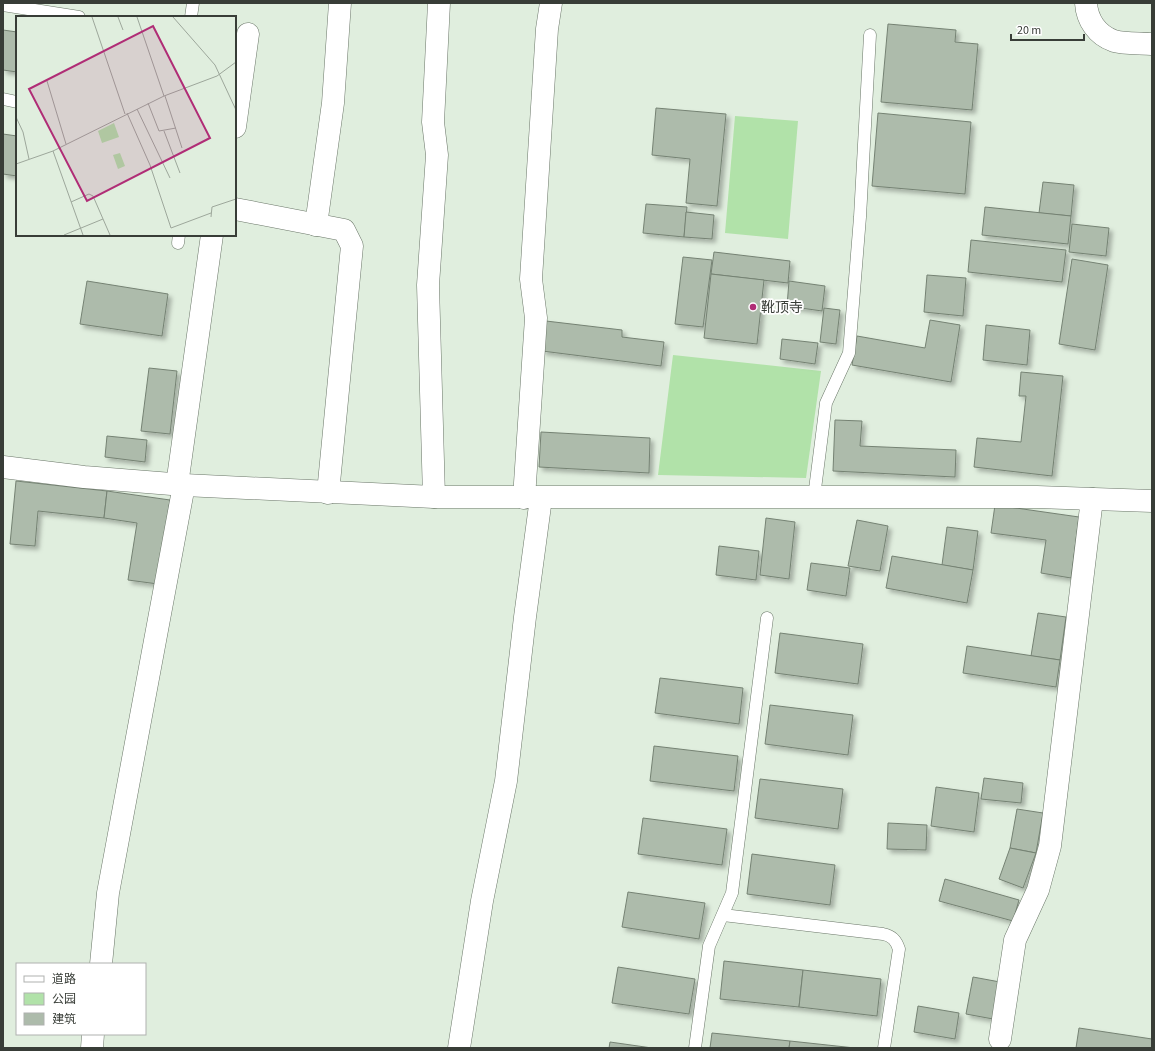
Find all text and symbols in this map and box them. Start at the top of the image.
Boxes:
inset map [16,16,236,236]
scale bar [1011,16,1084,42]
text: 20 m [1017,22,1041,39]
place label: 靴顶寺 [761,298,803,318]
marker: 靴顶寺 [748,302,758,312]
legend [16,963,146,1035]
text: 道路 [52,971,76,988]
text: 公园 [52,991,76,1008]
text: 建筑 [52,1011,76,1028]

